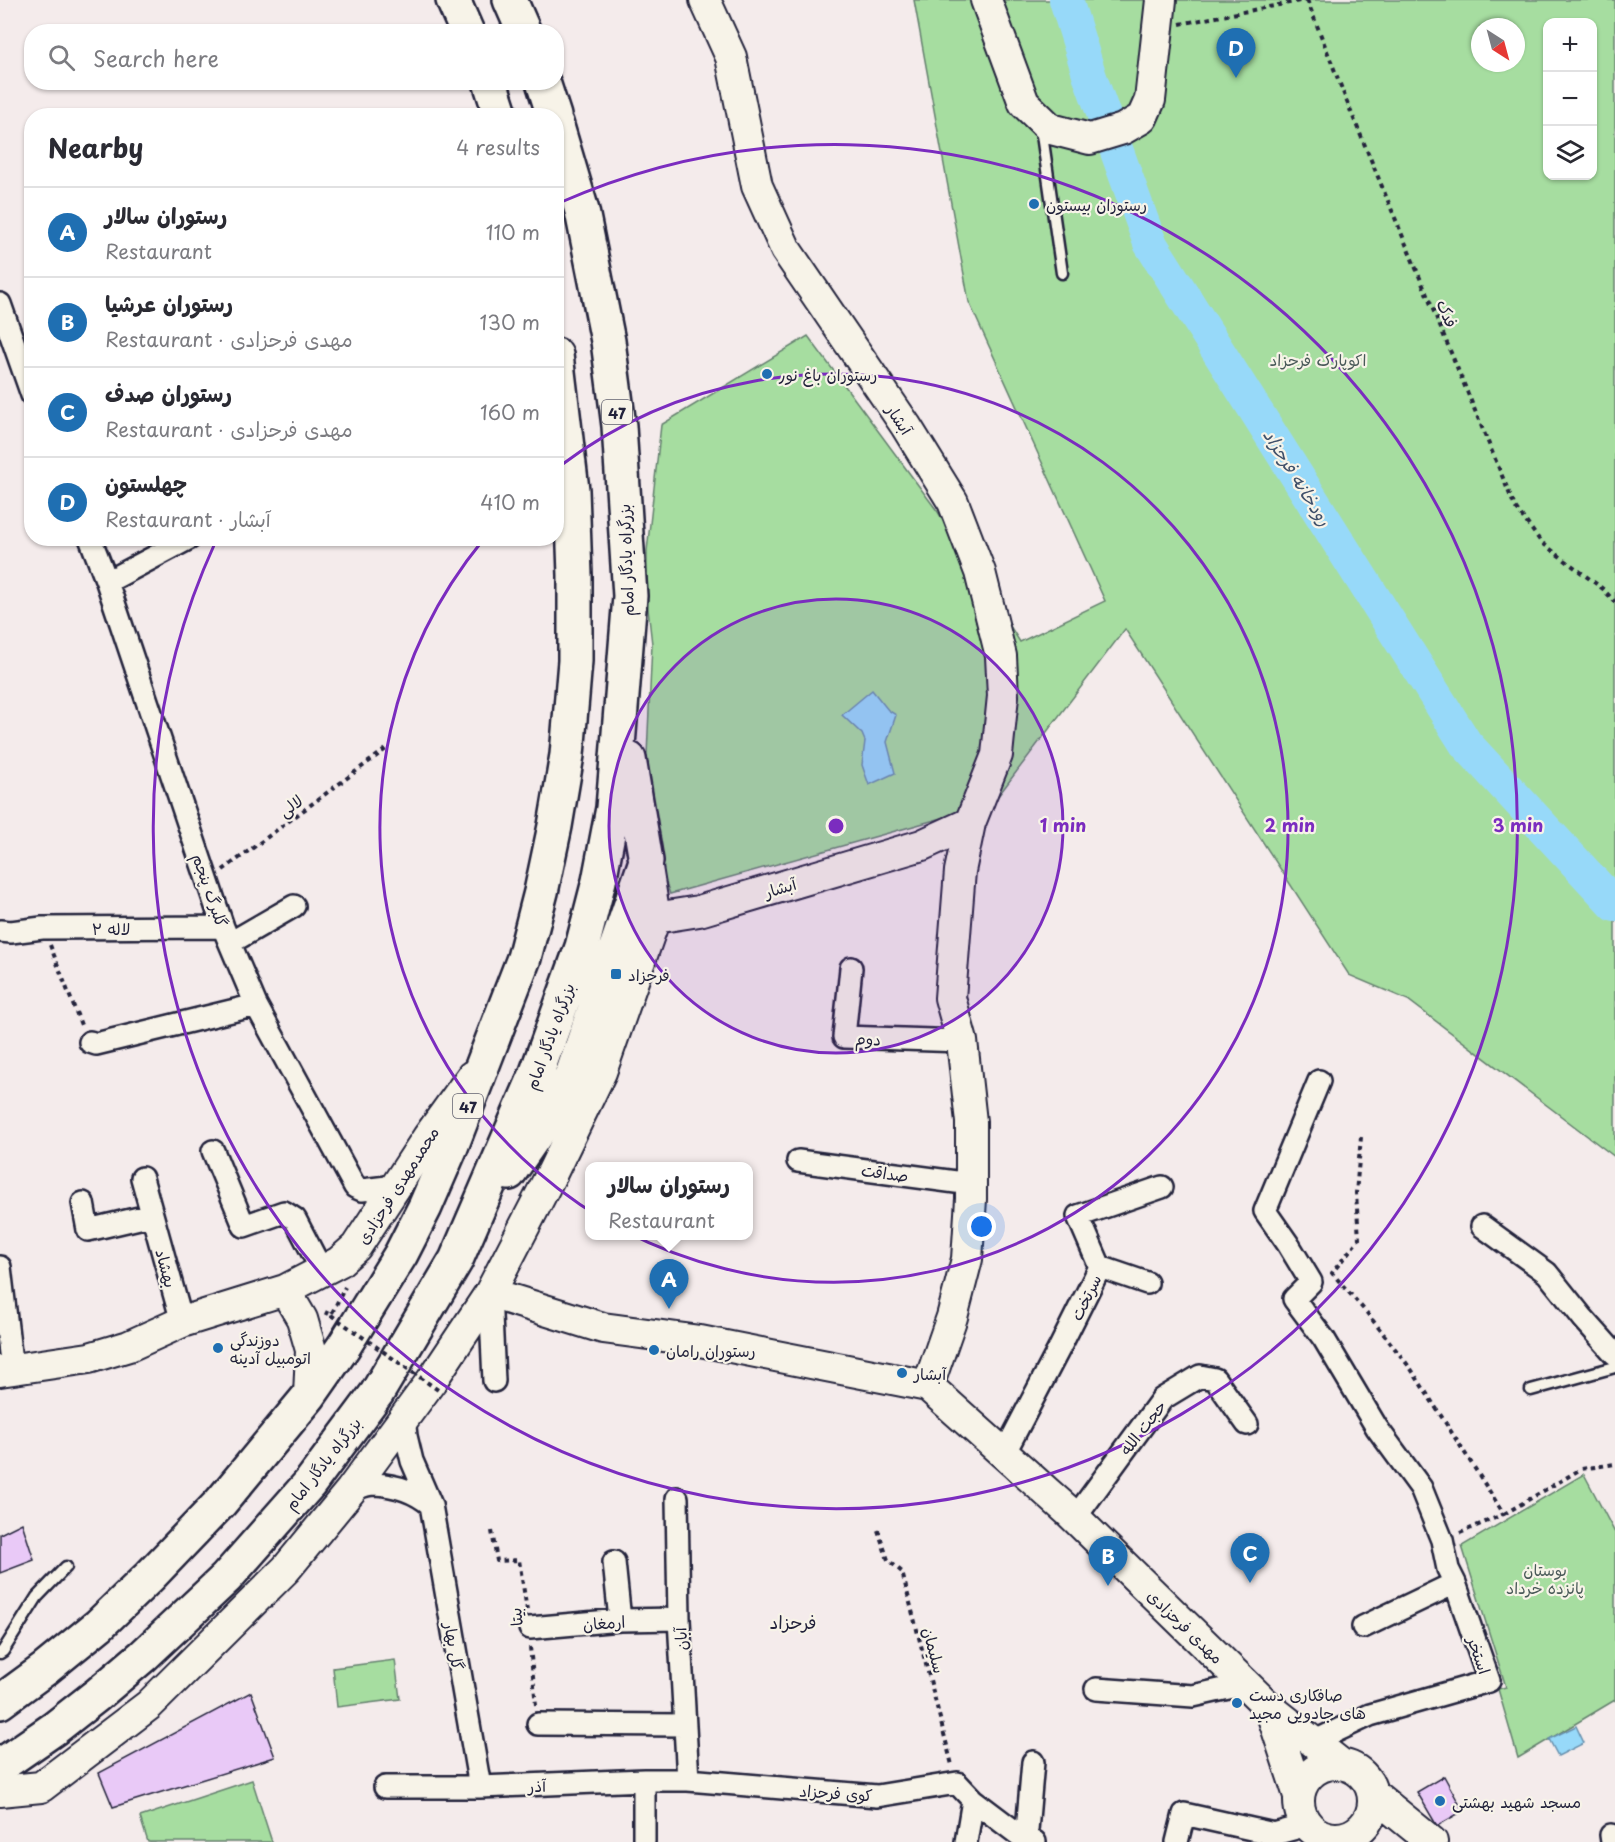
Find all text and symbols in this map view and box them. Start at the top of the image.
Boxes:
north arrow [1471,18,1525,72]
map controls [1543,18,1597,180]
button: + [1543,18,1597,72]
search box [24,24,564,90]
pin: D [1216,28,1256,78]
icon: search [45,41,78,74]
text: Search here [93,41,219,74]
button: − [1543,72,1597,126]
button: layers [1543,126,1597,180]
text: Nearby [48,128,143,167]
text: 4 results [456,132,540,162]
place label: رستوران بیستون [1046,192,1147,216]
marker: رستوران بیستون [1027,197,1041,211]
text: رستوران سالار [105,198,227,231]
text: A [60,217,75,247]
text: 110 m [486,217,540,247]
text: Restaurant [105,236,212,266]
text: رستوران عرشیا [105,286,233,319]
street label: فدک [1431,295,1465,331]
text: B [61,307,74,337]
text: 130 m [480,307,540,337]
text: Restaurant · مهدی فرحزادی [105,324,353,354]
park label: اکوپارک فرحزاد [1270,347,1367,371]
place label: رستوران باغ نور [778,362,877,387]
marker: رستوران باغ نور [760,367,774,381]
text: رستوران صدف [105,376,232,409]
text: C [60,397,75,427]
text: 160 m [480,397,540,427]
street label: آبشار [880,397,920,440]
road number: 47 [602,400,632,424]
text: Restaurant · مهدی فرحزادی [105,414,353,444]
water label: رودخانه فرحزاد [1257,423,1339,531]
text: چهلستون [105,466,187,499]
text: D [60,487,75,517]
text: 410 m [480,487,540,517]
street label: بزرگراه یادگار امام [611,503,641,617]
text: Restaurant · آبشار [105,504,271,534]
street label: لالی [273,788,307,822]
text: 1 min [1040,811,1086,838]
text: 2 min [1265,811,1315,838]
text: 3 min [1493,811,1543,838]
centre of rings [826,816,846,836]
street label: گلبرگ پنجم [185,850,235,931]
street label: آبشار [759,871,800,904]
street label: لاله ۲ [92,916,130,940]
place label: فرحزاد [628,962,670,986]
marker: فرحزاد [609,967,623,981]
street label: بزرگراه یادگار امام [518,979,581,1094]
street label: دوم [855,1026,881,1052]
road number: 47 [453,1094,483,1118]
street label: محمدمهدی فرحزادی [350,1122,444,1248]
street label: صداقت [860,1157,910,1187]
popup [585,1162,753,1240]
text: رستوران سالار [608,1167,730,1200]
text: Restaurant [608,1205,715,1235]
your location [967,1212,996,1241]
street label: بهشاد [150,1246,184,1290]
pin: A [650,1260,688,1309]
street label: سرتخت [1063,1270,1107,1324]
place label: دوزندگی اتومبیل آدینه [230,1327,311,1369]
place label: رستوران رامان [666,1338,756,1362]
marker: دوزندگی اتومبیل آدینه [211,1341,225,1355]
marker: رستوران رامان [647,1343,661,1357]
place label: آبشار [912,1361,947,1385]
marker: آبشار [895,1366,909,1380]
street label: حجت الله [1113,1395,1171,1459]
street label: بزرگراه یادگار امام [278,1411,368,1516]
pin: C [1230,1534,1270,1583]
pin: B [1088,1536,1128,1586]
park label: بوستان پانزده خرداد [1506,1557,1584,1599]
street label: مهدی فرحزادی [1142,1583,1230,1669]
street label: بیتا [502,1606,528,1628]
district label: فرحزاد [770,1608,816,1635]
street label: ارمغان [582,1609,626,1635]
street label: گل بهار [439,1618,471,1672]
street label: سلیمان [917,1624,953,1676]
street label: آبان [667,1626,693,1651]
street label: استخر [1462,1631,1498,1677]
place label: صافکاری دست های جادویی مجید [1249,1682,1366,1724]
marker: صافکاری دست های جادویی مجید [1230,1696,1244,1710]
street label: آذر [526,1773,547,1797]
street label: کوی فرحزاد [799,1777,873,1807]
place label: مسجد شهید بهشتی [1452,1789,1581,1813]
marker: مسجد شهید بهشتی [1433,1794,1447,1808]

